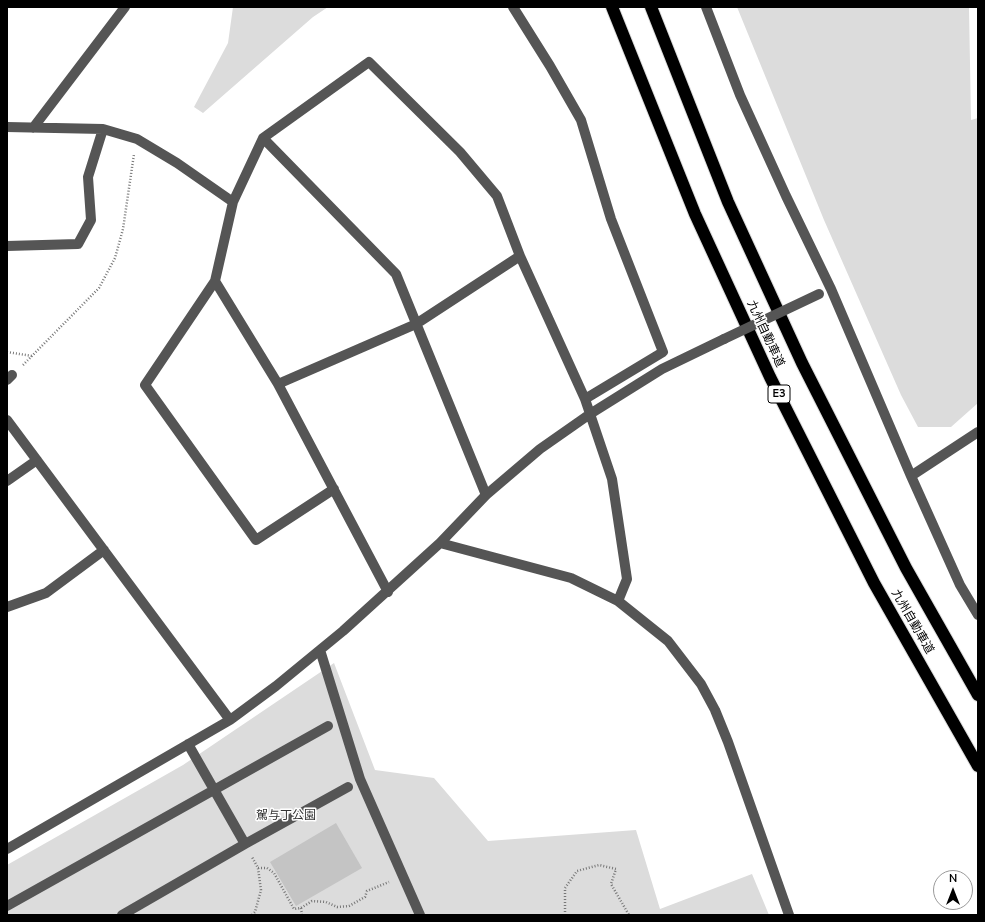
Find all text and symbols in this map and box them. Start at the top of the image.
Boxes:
street label: 九州自動車道 [743,298,787,370]
road number: E3 [768,385,790,403]
street label: 九州自動車道 [888,587,936,657]
park label: 駕与丁公園 [256,809,316,823]
north arrow [933,870,973,910]
text: N [949,871,957,886]

